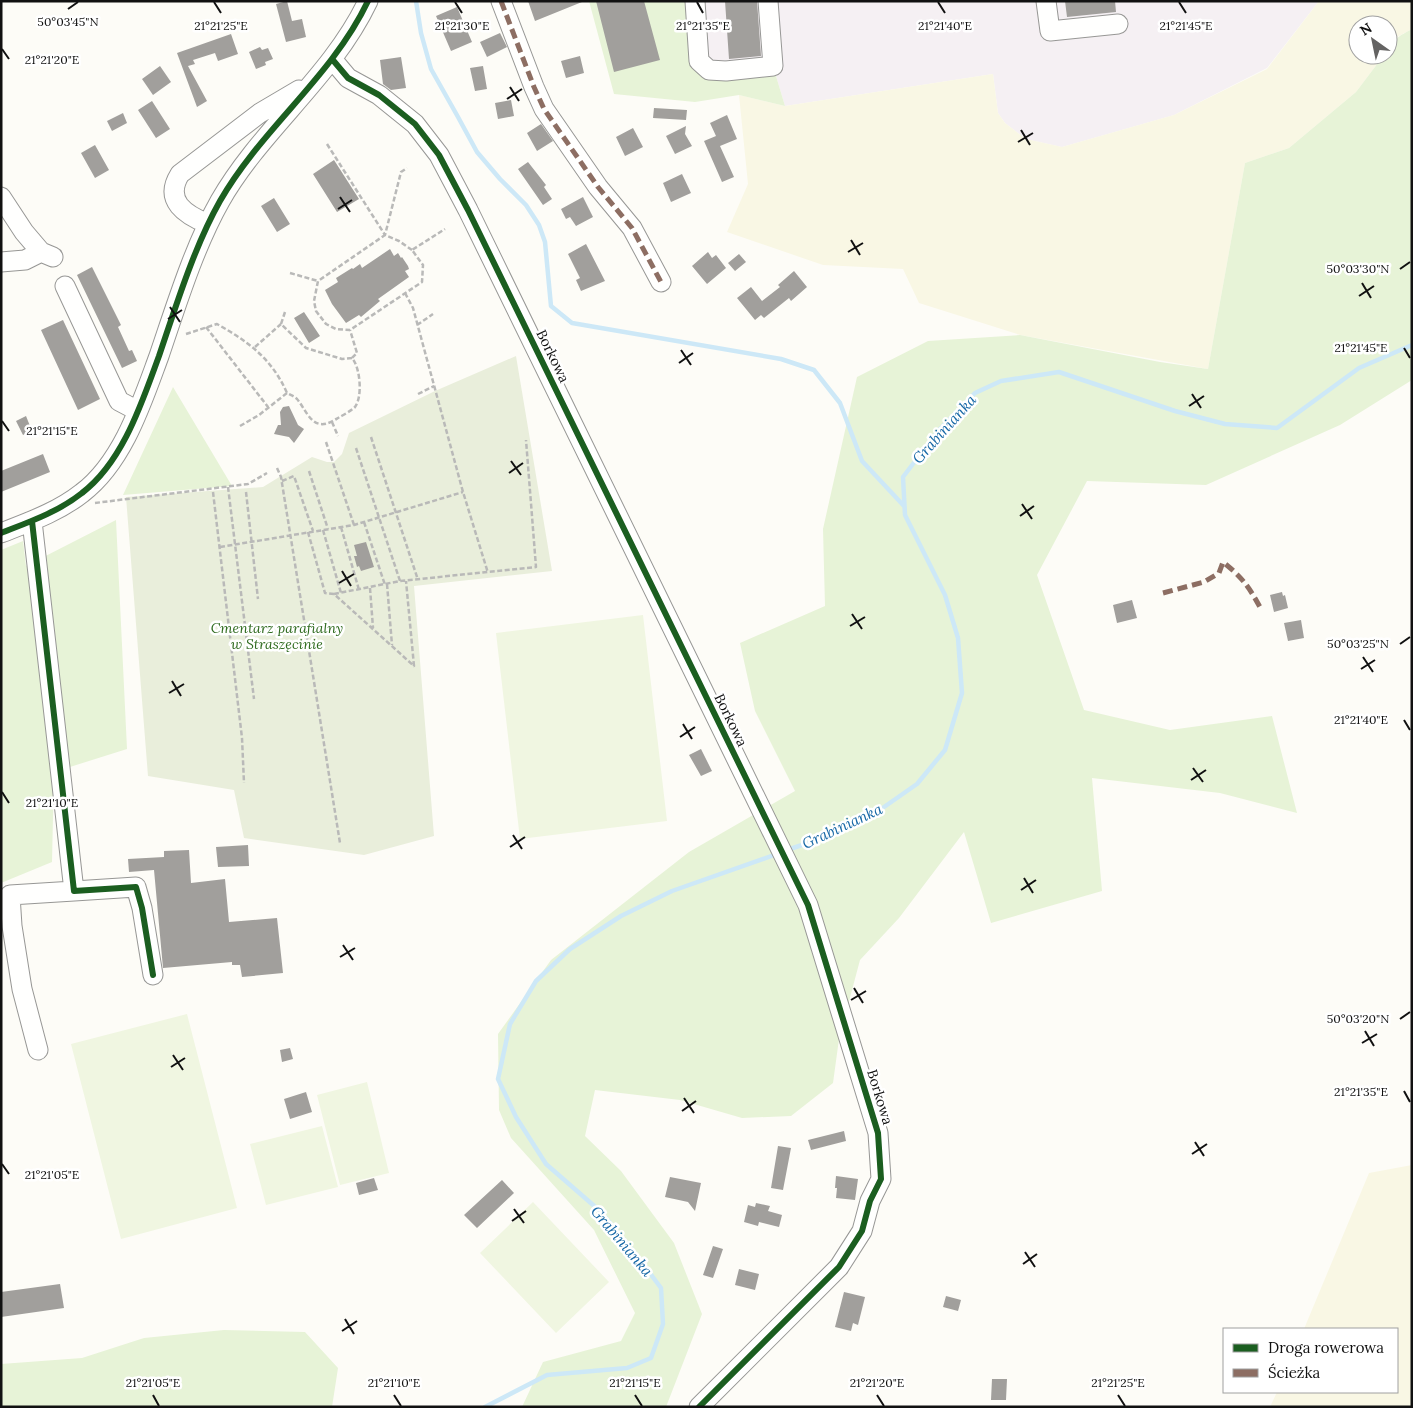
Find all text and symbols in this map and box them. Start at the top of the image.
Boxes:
text: 50°03'45"N [37,14,99,29]
north arrow [1348,15,1398,65]
text: 21°21'25"E [194,18,248,33]
text: 21°21'30"E [435,18,489,33]
text: 21°21'35"E [676,18,730,33]
text: 21°21'40"E [918,18,972,33]
text: 21°21'45"E [1159,18,1213,33]
text: N [1356,19,1376,40]
text: 21°21'20"E [25,52,79,67]
text: 50°03'30"N [1327,261,1389,276]
street label: Borkowa [532,327,574,385]
text: 21°21'45"E [1334,340,1388,355]
water label: Grabinianka [908,390,980,467]
text: 21°21'15"E [26,423,78,438]
park label: Cmentarz parafialny w Straszęcinie [211,619,343,653]
text: 50°03'25"N [1327,636,1389,651]
street label: Borkowa [710,691,752,749]
text: 21°21'40"E [1334,712,1388,727]
text: 21°21'10"E [26,795,78,810]
water label: Grabinianka [799,799,886,853]
text: 50°03'20"N [1327,1011,1389,1026]
street label: Borkowa [863,1067,897,1127]
text: 21°21'35"E [1334,1084,1388,1099]
text: 21°21'05"E [25,1167,79,1182]
water label: Grabinianka [587,1202,657,1281]
legend [1223,1328,1398,1393]
text: Droga rowerowa [1268,1338,1384,1357]
text: Ścieżka [1268,1363,1321,1382]
text: 21°21'05"E [126,1375,180,1390]
text: 21°21'10"E [368,1375,420,1390]
text: 21°21'15"E [609,1375,661,1390]
text: 21°21'20"E [850,1375,904,1390]
text: 21°21'25"E [1091,1375,1145,1390]

